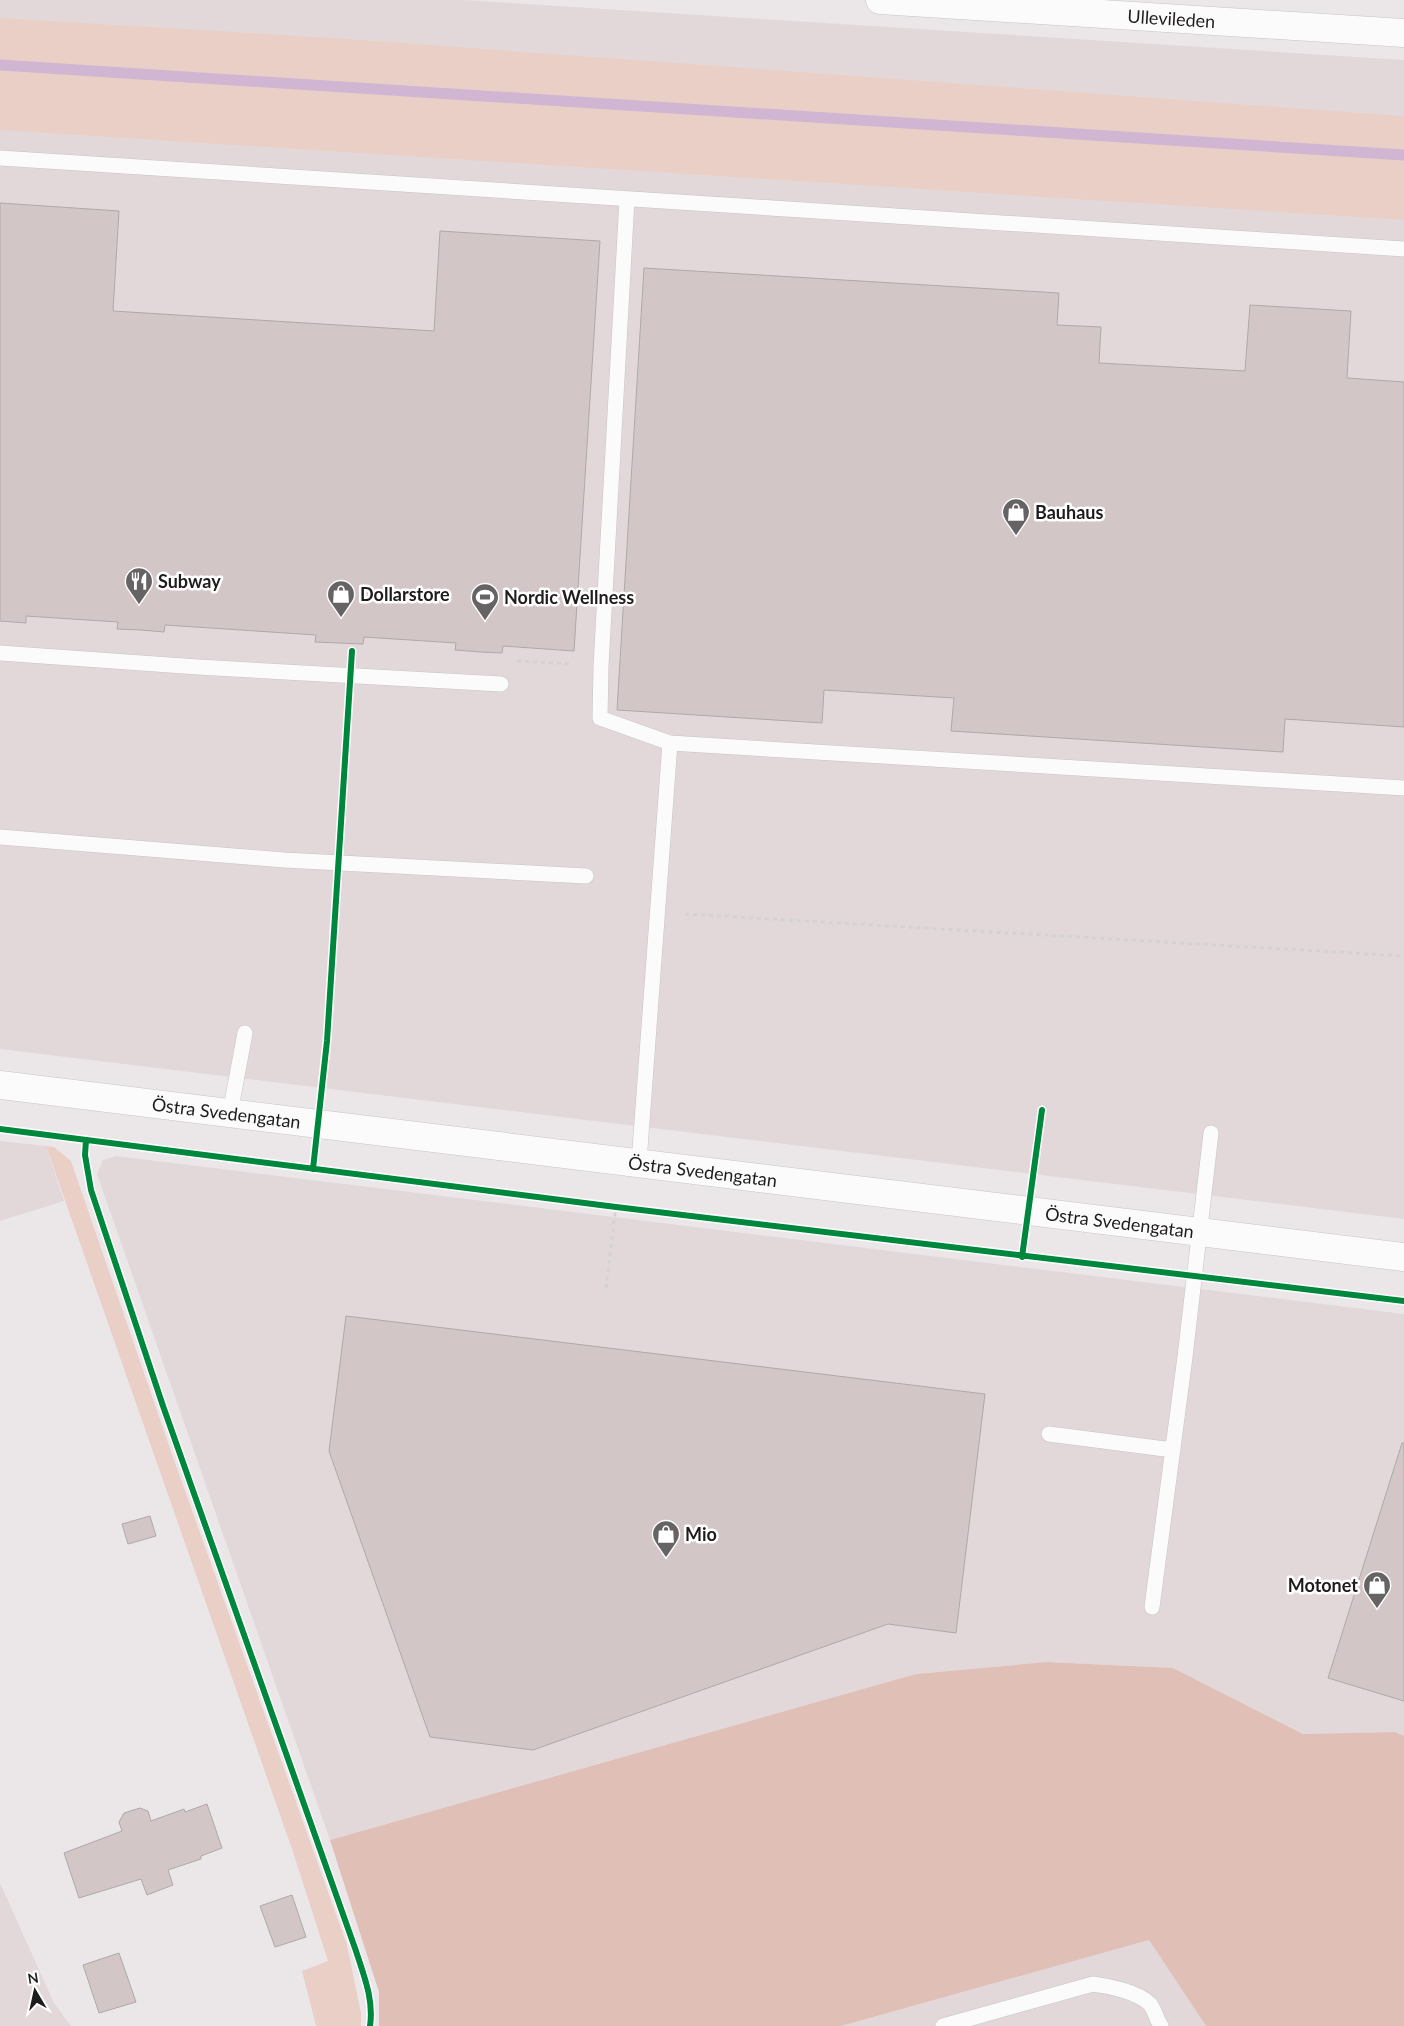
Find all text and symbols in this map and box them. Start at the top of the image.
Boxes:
street label: Ullevileden [1127,5,1216,32]
shop icon: Bauhaus [1001,497,1031,536]
place label: Bauhaus [1035,501,1103,523]
restaurant icon: Subway [124,566,154,605]
place label: Subway [158,570,221,592]
shop icon: Dollarstore [326,579,356,618]
sports icon: Nordic Wellness [470,582,500,621]
place label: Dollarstore [360,583,450,605]
place label: Nordic Wellness [504,586,634,608]
street label: Östra Svedengatan [151,1093,302,1133]
street label: Östra Svedengatan [627,1151,778,1191]
street label: Östra Svedengatan [1044,1202,1195,1242]
shop icon: Mio [651,1519,681,1558]
place label: Mio [685,1523,717,1545]
shop icon: Motonet [1362,1570,1392,1609]
place label: Motonet [1288,1574,1358,1596]
north arrow [10,1966,60,2016]
text: N [26,1968,40,1987]

